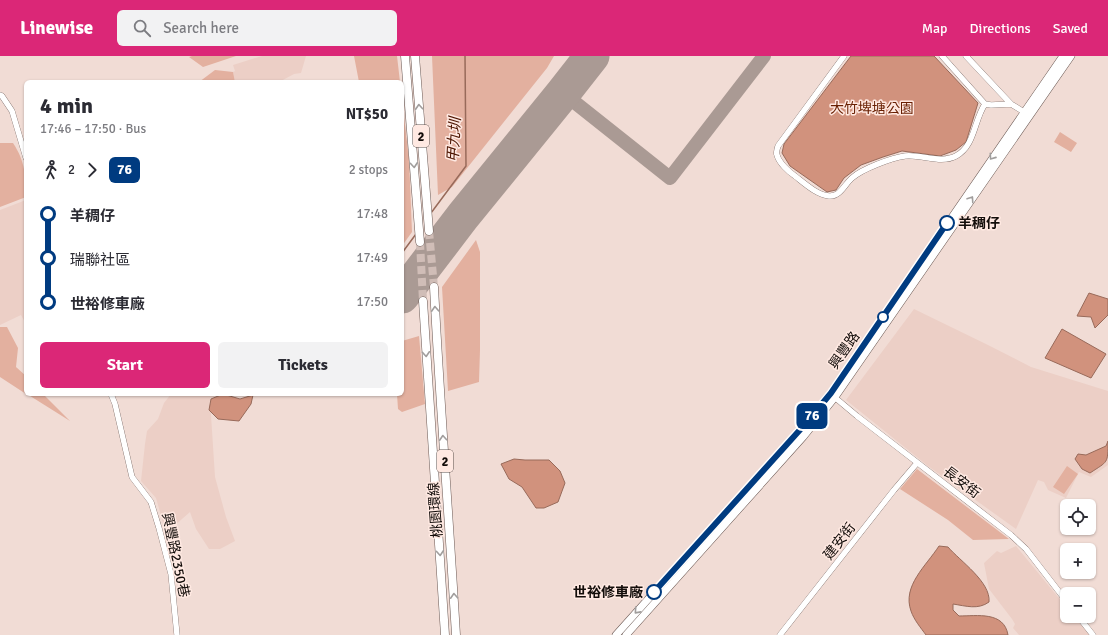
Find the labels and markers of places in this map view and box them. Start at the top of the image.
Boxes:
marker: 羊稠仔 [939,215,955,231]
place label: 羊稠仔 [958,215,1000,232]
unlabelled marker [877,311,889,323]
place label: 世裕修車廠 [573,584,643,601]
marker: 世裕修車廠 [646,584,662,600]

